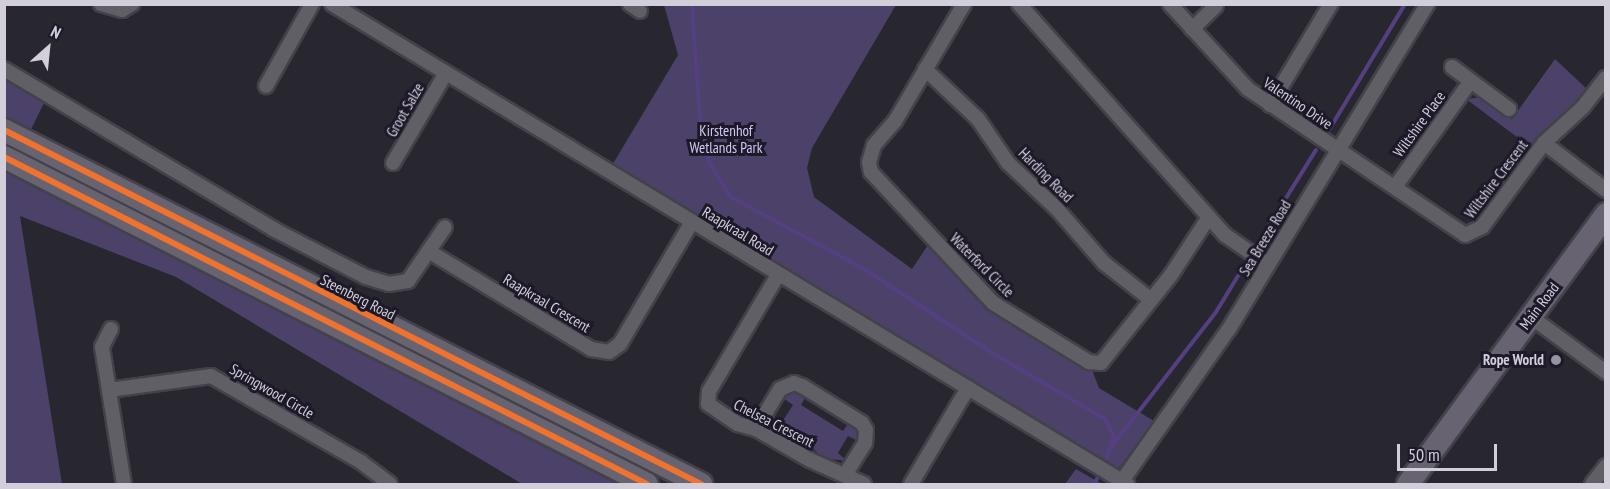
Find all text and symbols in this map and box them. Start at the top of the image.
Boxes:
north arrow [18,18,78,78]
text: N [48,21,65,43]
street label: Valentino Drive [1260,73,1336,133]
street label: Groot Salze [382,80,428,140]
street label: Wiltshire Place [1389,88,1449,160]
park label: Kirstenhof Wetlands Park [690,121,762,156]
street label: Wiltshire Crescent [1461,136,1531,222]
street label: Harding Road [1015,144,1077,206]
street label: Sea Breeze Road [1235,197,1295,279]
street label: Raapkraal Road [699,203,777,259]
street label: Waterford Circle [946,229,1018,301]
street label: Raapkraal Crescent [500,270,594,336]
street label: Steenberg Road [318,271,398,323]
street label: Main Road [1516,279,1562,333]
place label: Rope World [1483,351,1544,369]
marker: Rope World [1549,353,1563,367]
street label: Springwood Circle [227,360,317,422]
street label: Chelsea Crescent [731,395,817,451]
scale bar [1400,432,1500,470]
text: 50 m [1408,443,1440,466]

